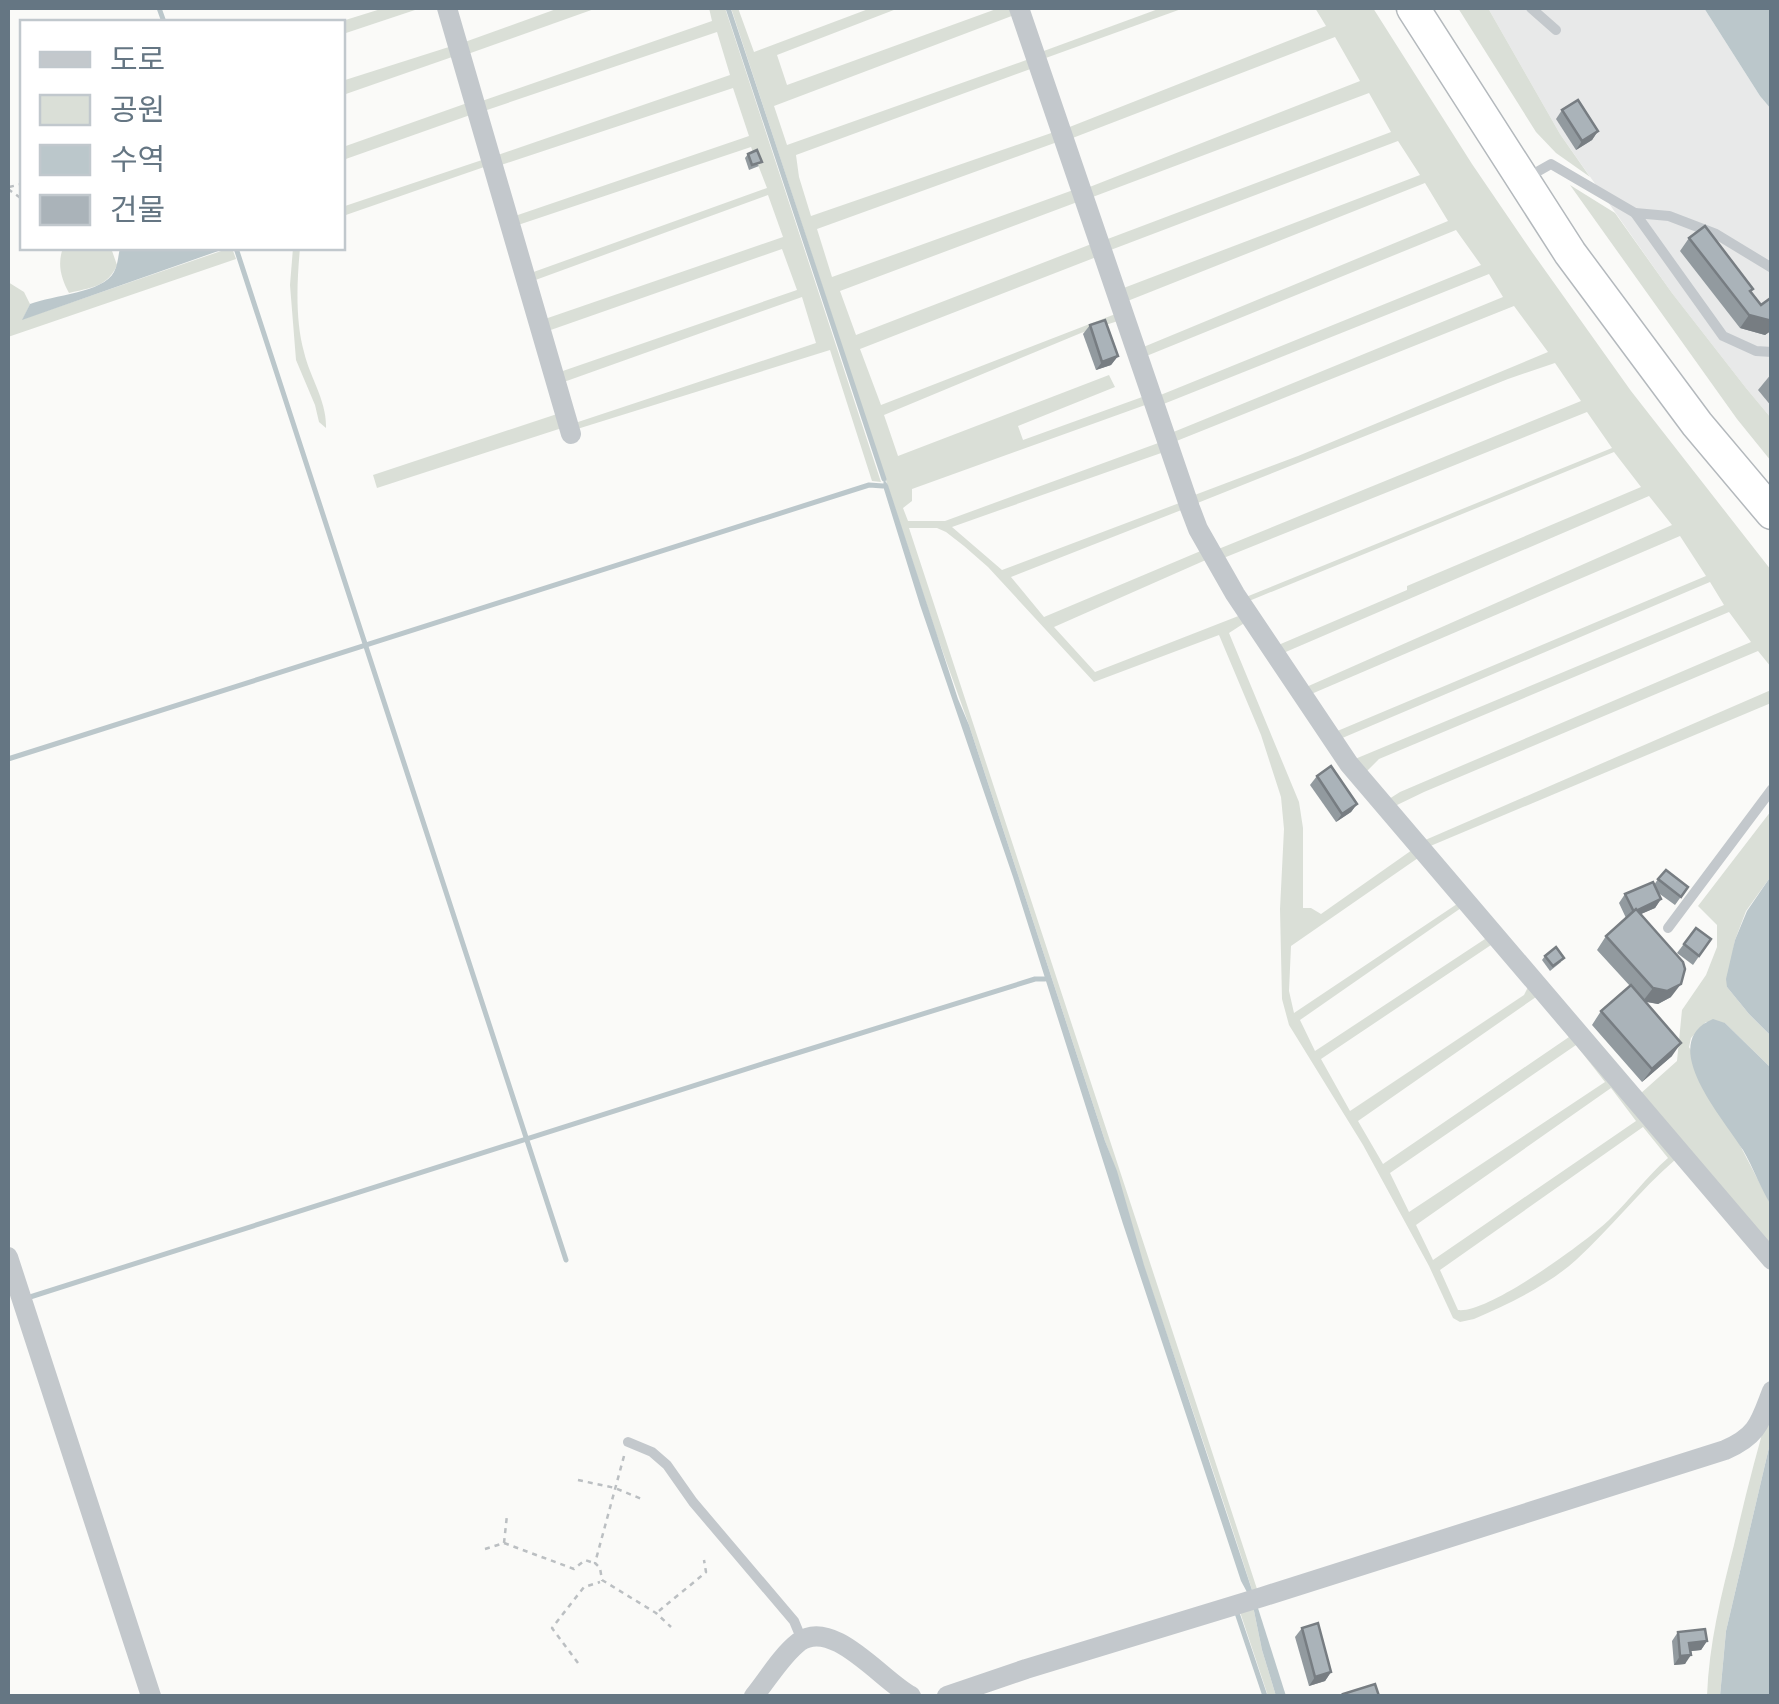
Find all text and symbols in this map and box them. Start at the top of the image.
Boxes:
legend [20,20,345,250]
text: 도로 [110,40,165,78]
text: 공원 [110,90,165,128]
text: 수역 [110,140,165,178]
text: 건물 [110,190,165,228]

